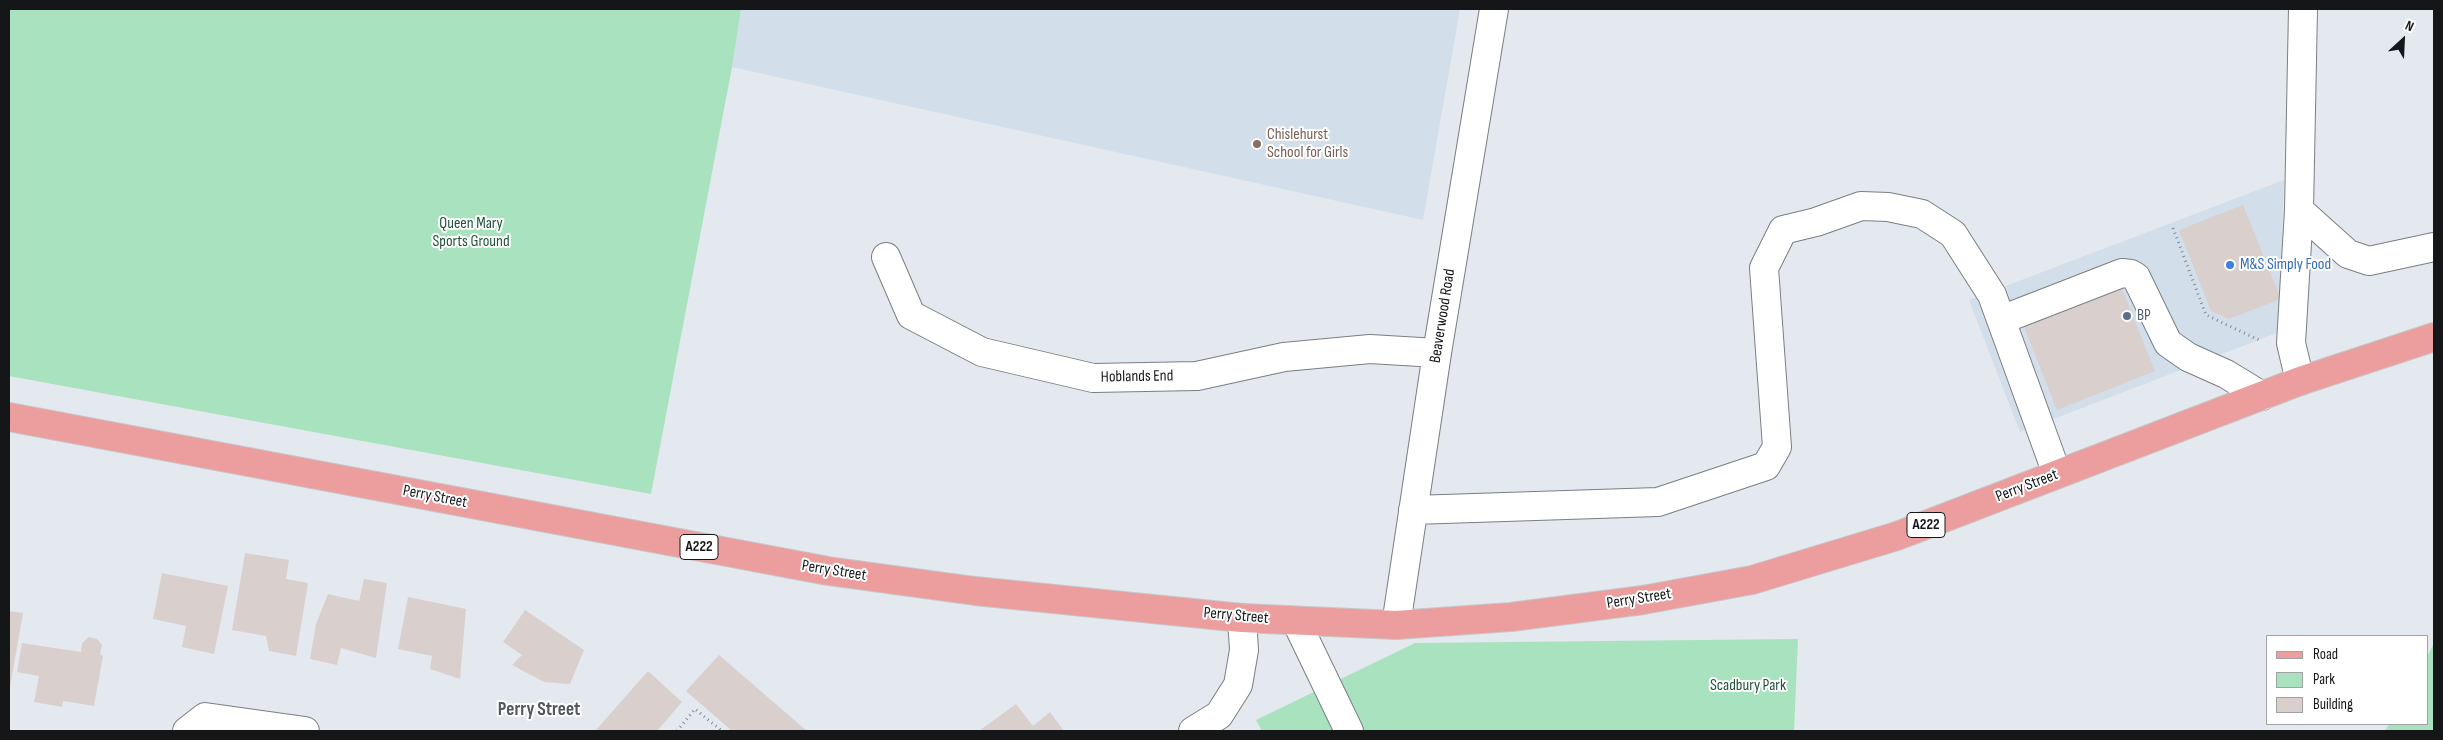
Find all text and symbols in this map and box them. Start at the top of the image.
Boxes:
north arrow [2378,15,2428,65]
text: N [2403,17,2417,35]
place label: Chislehurst School for Girls [1267,125,1348,163]
marker: Chislehurst School for Girls [1251,138,1263,150]
park label: Queen Mary Sports Ground [432,214,510,252]
place label: M&S Simply Food [2240,255,2331,275]
marker: M&S Simply Food [2224,259,2236,271]
street label: Beaverwood Road [1426,268,1460,364]
place label: BP [2137,306,2151,326]
marker: BP [2121,310,2133,322]
street label: Hoblands End [1101,367,1173,387]
street label: Perry Street [1993,465,2061,507]
street label: Perry Street [401,481,469,513]
road number: A222 [1907,512,1945,538]
road number: A222 [680,534,718,560]
street label: Perry Street [800,556,868,586]
street label: Perry Street [1605,584,1673,614]
street label: Perry Street [1203,604,1269,628]
legend [2266,635,2428,725]
text: Road [2313,645,2338,664]
text: Park [2313,670,2335,689]
park label: Scadbury Park [1710,676,1786,696]
text: Building [2313,695,2353,714]
district label: Perry Street [498,699,580,721]

